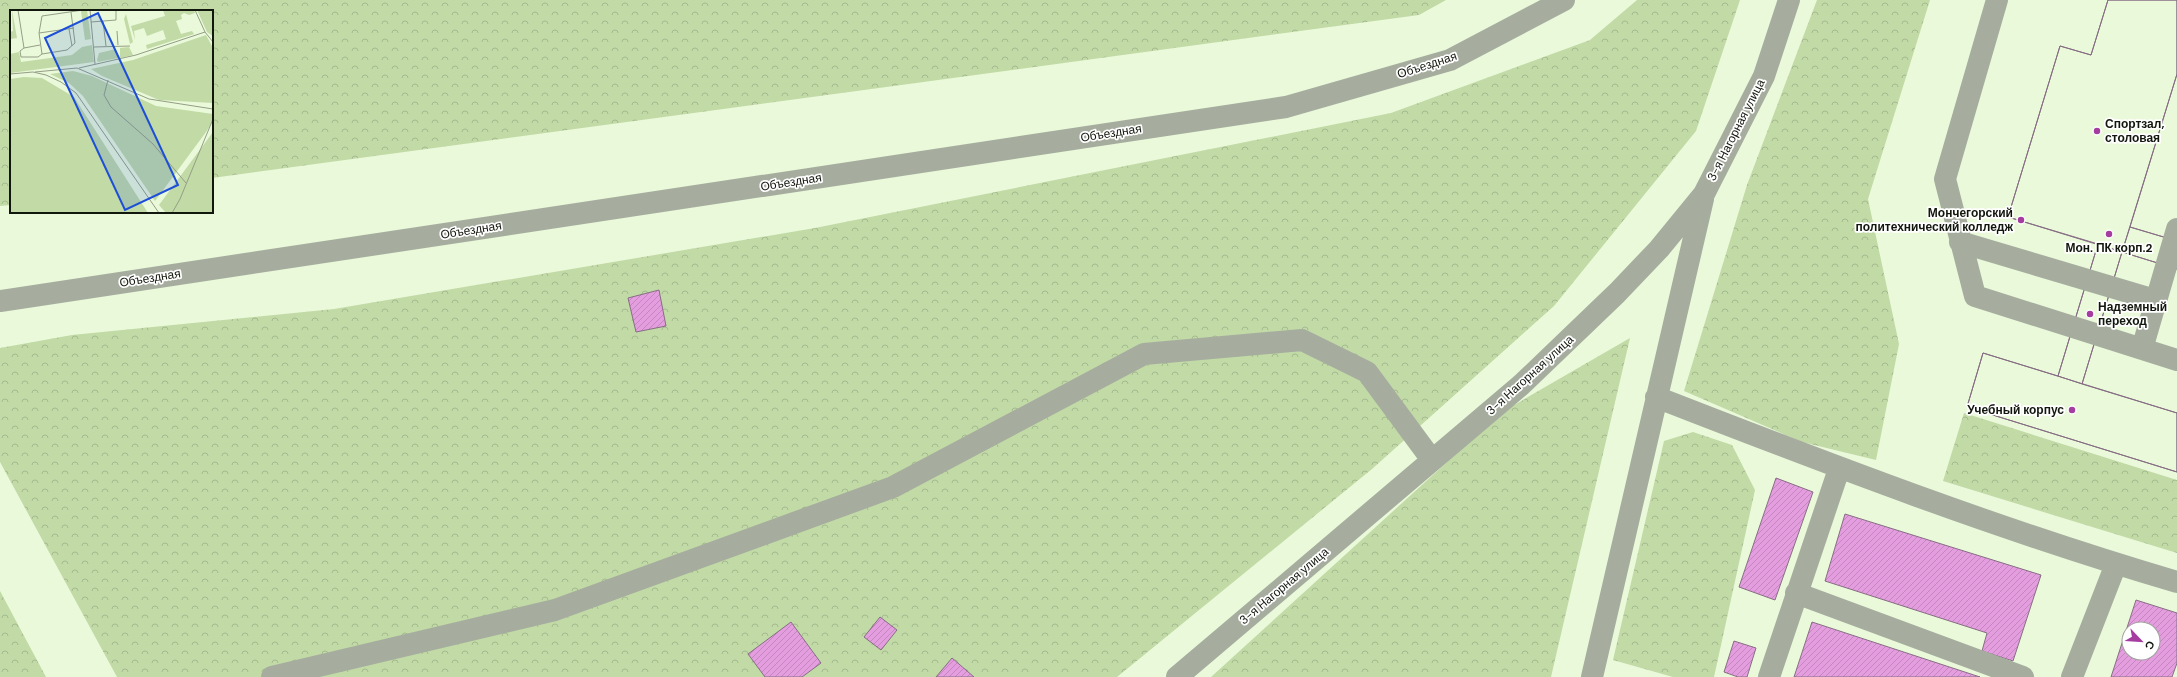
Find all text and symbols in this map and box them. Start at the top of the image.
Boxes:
inset map [10,10,213,213]
street label: Объездная [1395,48,1459,82]
street label: 3-я Нагорная улица [1703,76,1769,184]
place label: Спортзал, столовая [2105,116,2164,146]
street label: Объездная [1079,120,1143,146]
marker: Спортзал, столовая [2092,126,2102,136]
street label: Объездная [759,169,823,195]
place label: Мончегорский политехнический колледж [1856,205,2013,235]
marker: Мончегорский политехнический колледж [2016,215,2026,225]
street label: Объездная [439,217,503,243]
marker: Мон. ПК корп.2 [2104,229,2114,239]
place label: Мон. ПК корп.2 [2066,240,2153,256]
street label: Объездная [118,265,182,291]
place label: Надземный переход [2098,299,2167,329]
marker: Надземный переход [2085,309,2095,319]
street label: 3-я Нагорная улица [1483,331,1577,418]
place label: Учебный корпус [1967,402,2064,418]
marker: Учебный корпус [2067,405,2077,415]
street label: 3-я Нагорная улица [1236,544,1332,628]
north arrow [2121,621,2161,661]
text: С [2142,639,2158,652]

